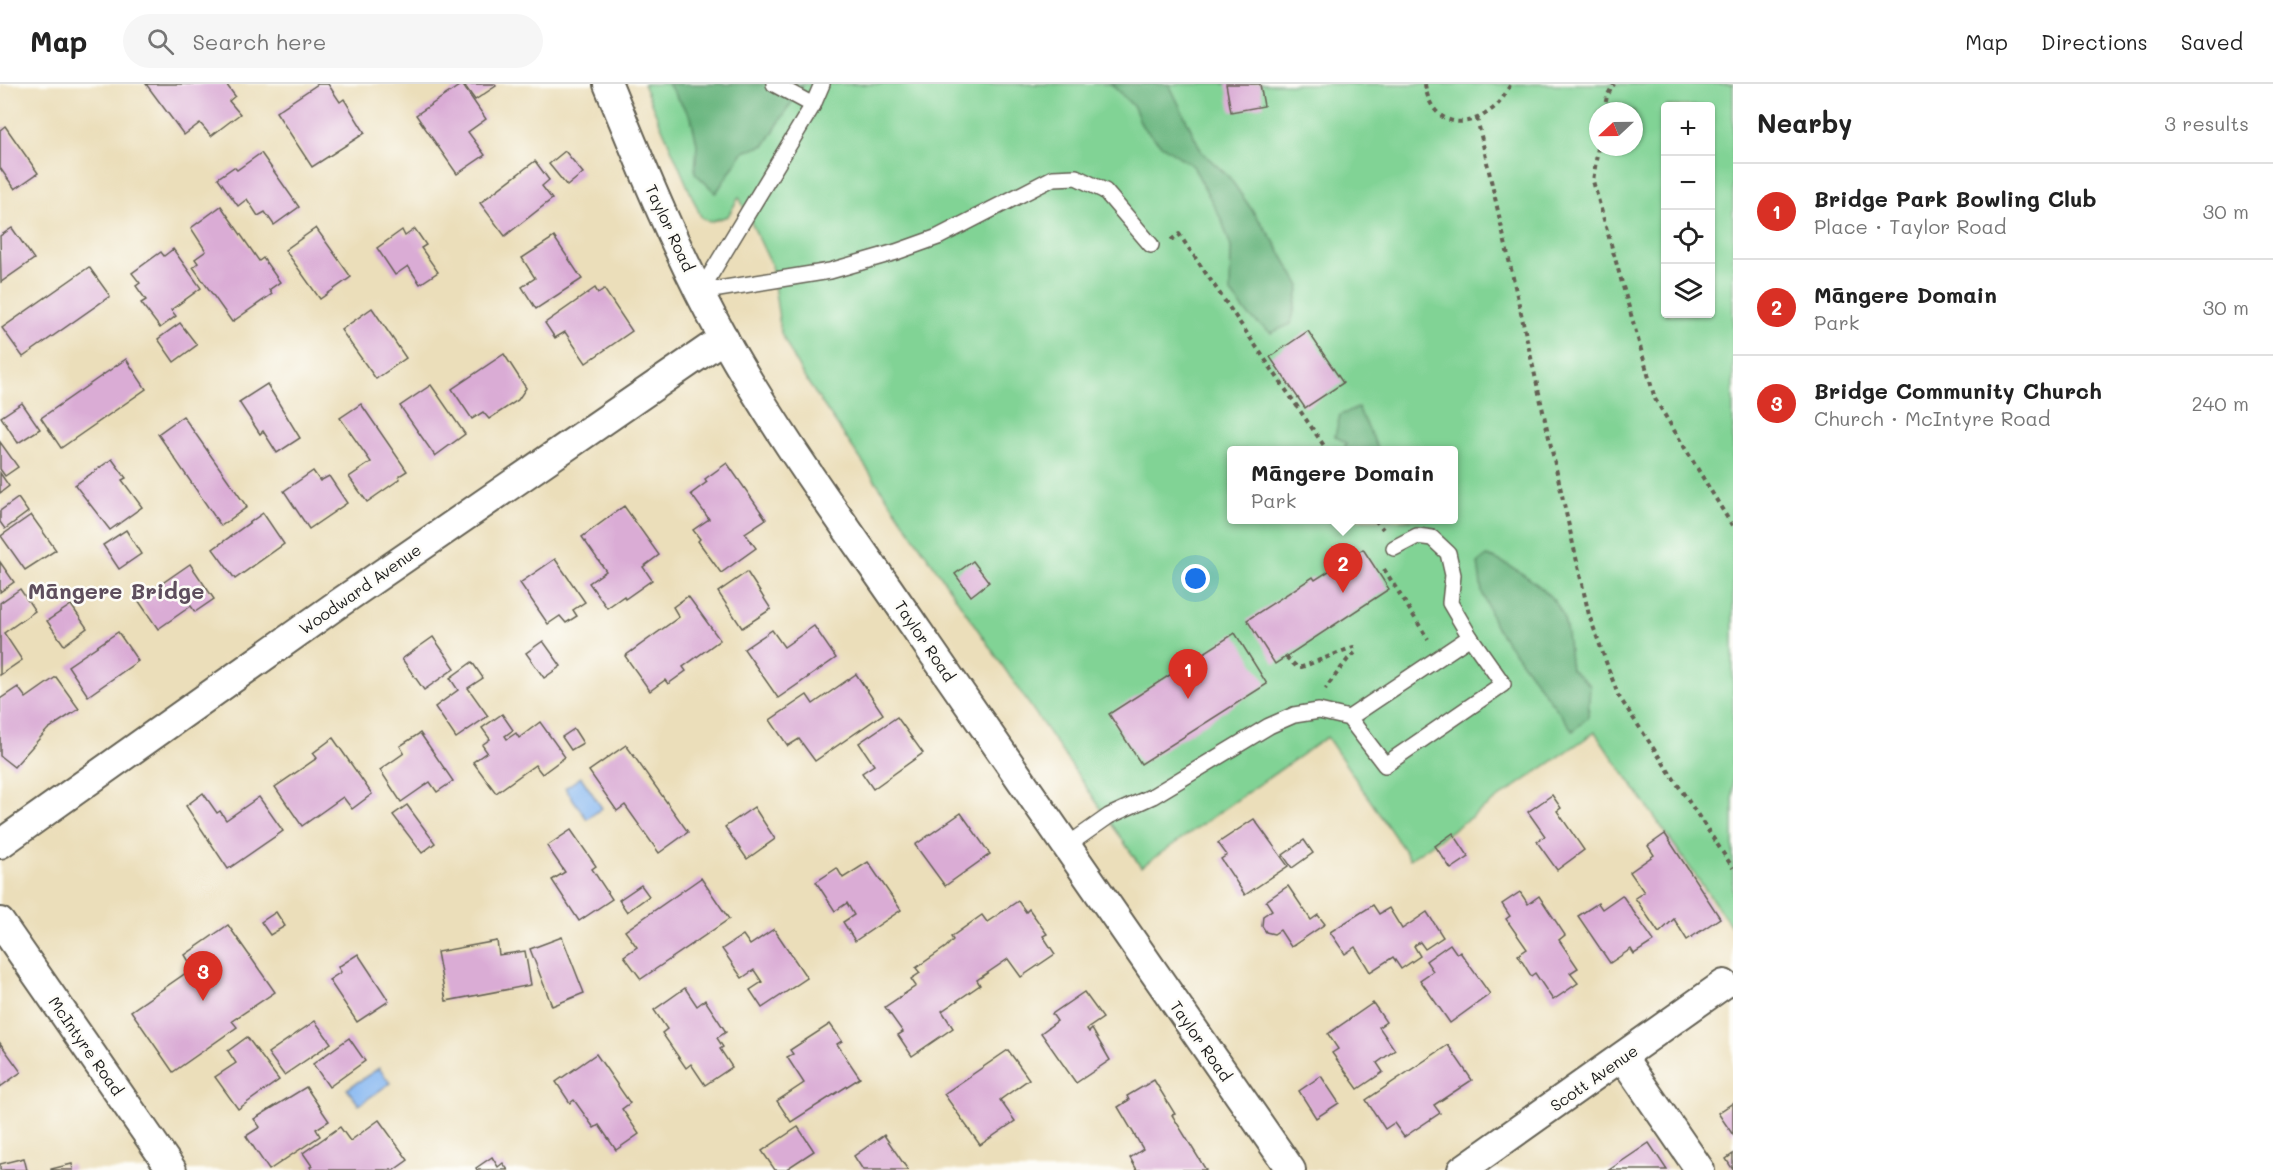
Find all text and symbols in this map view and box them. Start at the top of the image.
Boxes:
search box [123,14,543,68]
text: Map [30,23,87,59]
icon: search [144,25,177,58]
text: Search here [192,27,326,56]
text: Map [1965,28,2008,55]
text: Directions [2041,28,2148,55]
text: Saved [2181,28,2243,55]
north arrow [1589,102,1643,156]
map controls [1661,102,1715,318]
button: + [1661,102,1715,156]
text: Nearby [1757,106,1852,140]
text: 3 results [2164,110,2249,136]
button: − [1661,156,1715,210]
street label: Taylor Road [641,181,700,275]
text: Bridge Park Bowling Club [1814,184,2097,213]
text: 1 [1772,198,1781,224]
text: 30 m [2203,198,2249,224]
button: locate [1661,210,1715,264]
text: Place · Taylor Road [1814,213,2007,239]
button: layers [1661,264,1715,318]
text: Māngere Domain [1814,280,1997,309]
text: 2 [1771,294,1782,320]
text: 30 m [2203,294,2249,320]
text: Park [1814,309,1859,335]
text: Bridge Community Church [1814,376,2102,405]
text: 3 [1771,390,1783,416]
text: 240 m [2191,390,2249,416]
text: Church · McIntyre Road [1814,405,2051,431]
popup [1227,446,1458,524]
text: Māngere Domain [1251,458,1434,487]
text: Park [1251,487,1296,513]
street label: Woodward Avenue [295,539,425,639]
pin: 2 [1324,544,1362,593]
your location [1181,564,1210,593]
district label: Māngere Bridge [28,576,204,605]
street label: Taylor Road [890,596,960,685]
pin: 1 [1168,650,1208,699]
pin: 3 [184,952,222,1001]
street label: McIntyre Road [44,992,128,1099]
street label: Taylor Road [1166,996,1237,1085]
street label: Scott Avenue [1546,1040,1642,1116]

